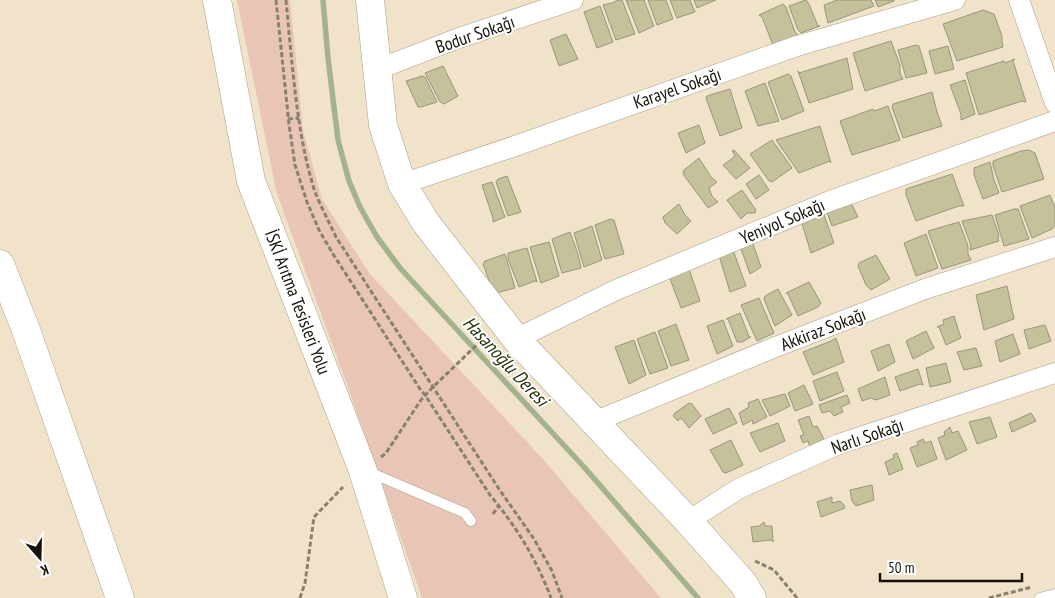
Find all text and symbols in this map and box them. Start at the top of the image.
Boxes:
street label: Bodur Sokağı [433,10,517,58]
street label: Karayel Sokağı [630,62,724,114]
street label: Yeniyol Sokağı [736,193,828,249]
street label: İSKİ Arıtma Tesisleri Yolu [260,226,336,378]
street label: Akkiraz Sokağı [777,302,869,356]
water label: Hasanoğlu Deresi [458,311,556,413]
street label: Narlı Sokağı [828,413,906,459]
north arrow [15,533,65,583]
scale bar [880,550,1022,582]
text: 50 m [888,558,914,577]
text: K [37,561,51,580]

